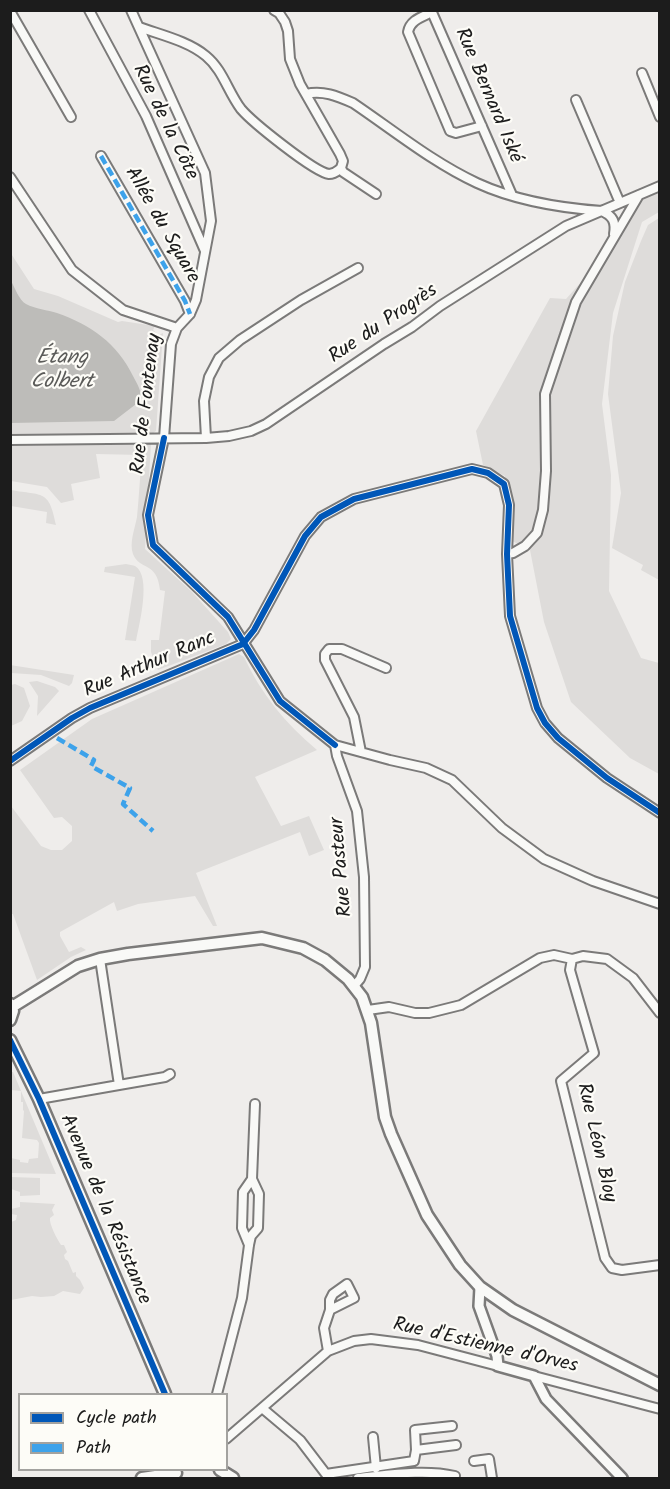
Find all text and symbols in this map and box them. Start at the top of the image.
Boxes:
street label: Rue Bernard Iské [448,25,526,167]
street label: Rue de la Côte [126,61,202,185]
street label: Allée du Square [118,164,204,288]
street label: Rue du Progrès [325,280,443,370]
street label: Rue de Fontenay [127,332,169,476]
water label: Étang Colbert [31,346,93,396]
street label: Rue Arthur Ranc [81,628,219,704]
street label: Rue Pasteur [327,816,359,918]
street label: Rue Léon Bloy [570,1081,620,1205]
street label: Avenue de la Résistance [53,1111,155,1309]
street label: Rue d'Estienne d'Orves [390,1314,580,1380]
legend [18,1393,228,1471]
text: Cycle path [76,1404,157,1433]
text: Path [76,1434,111,1463]

